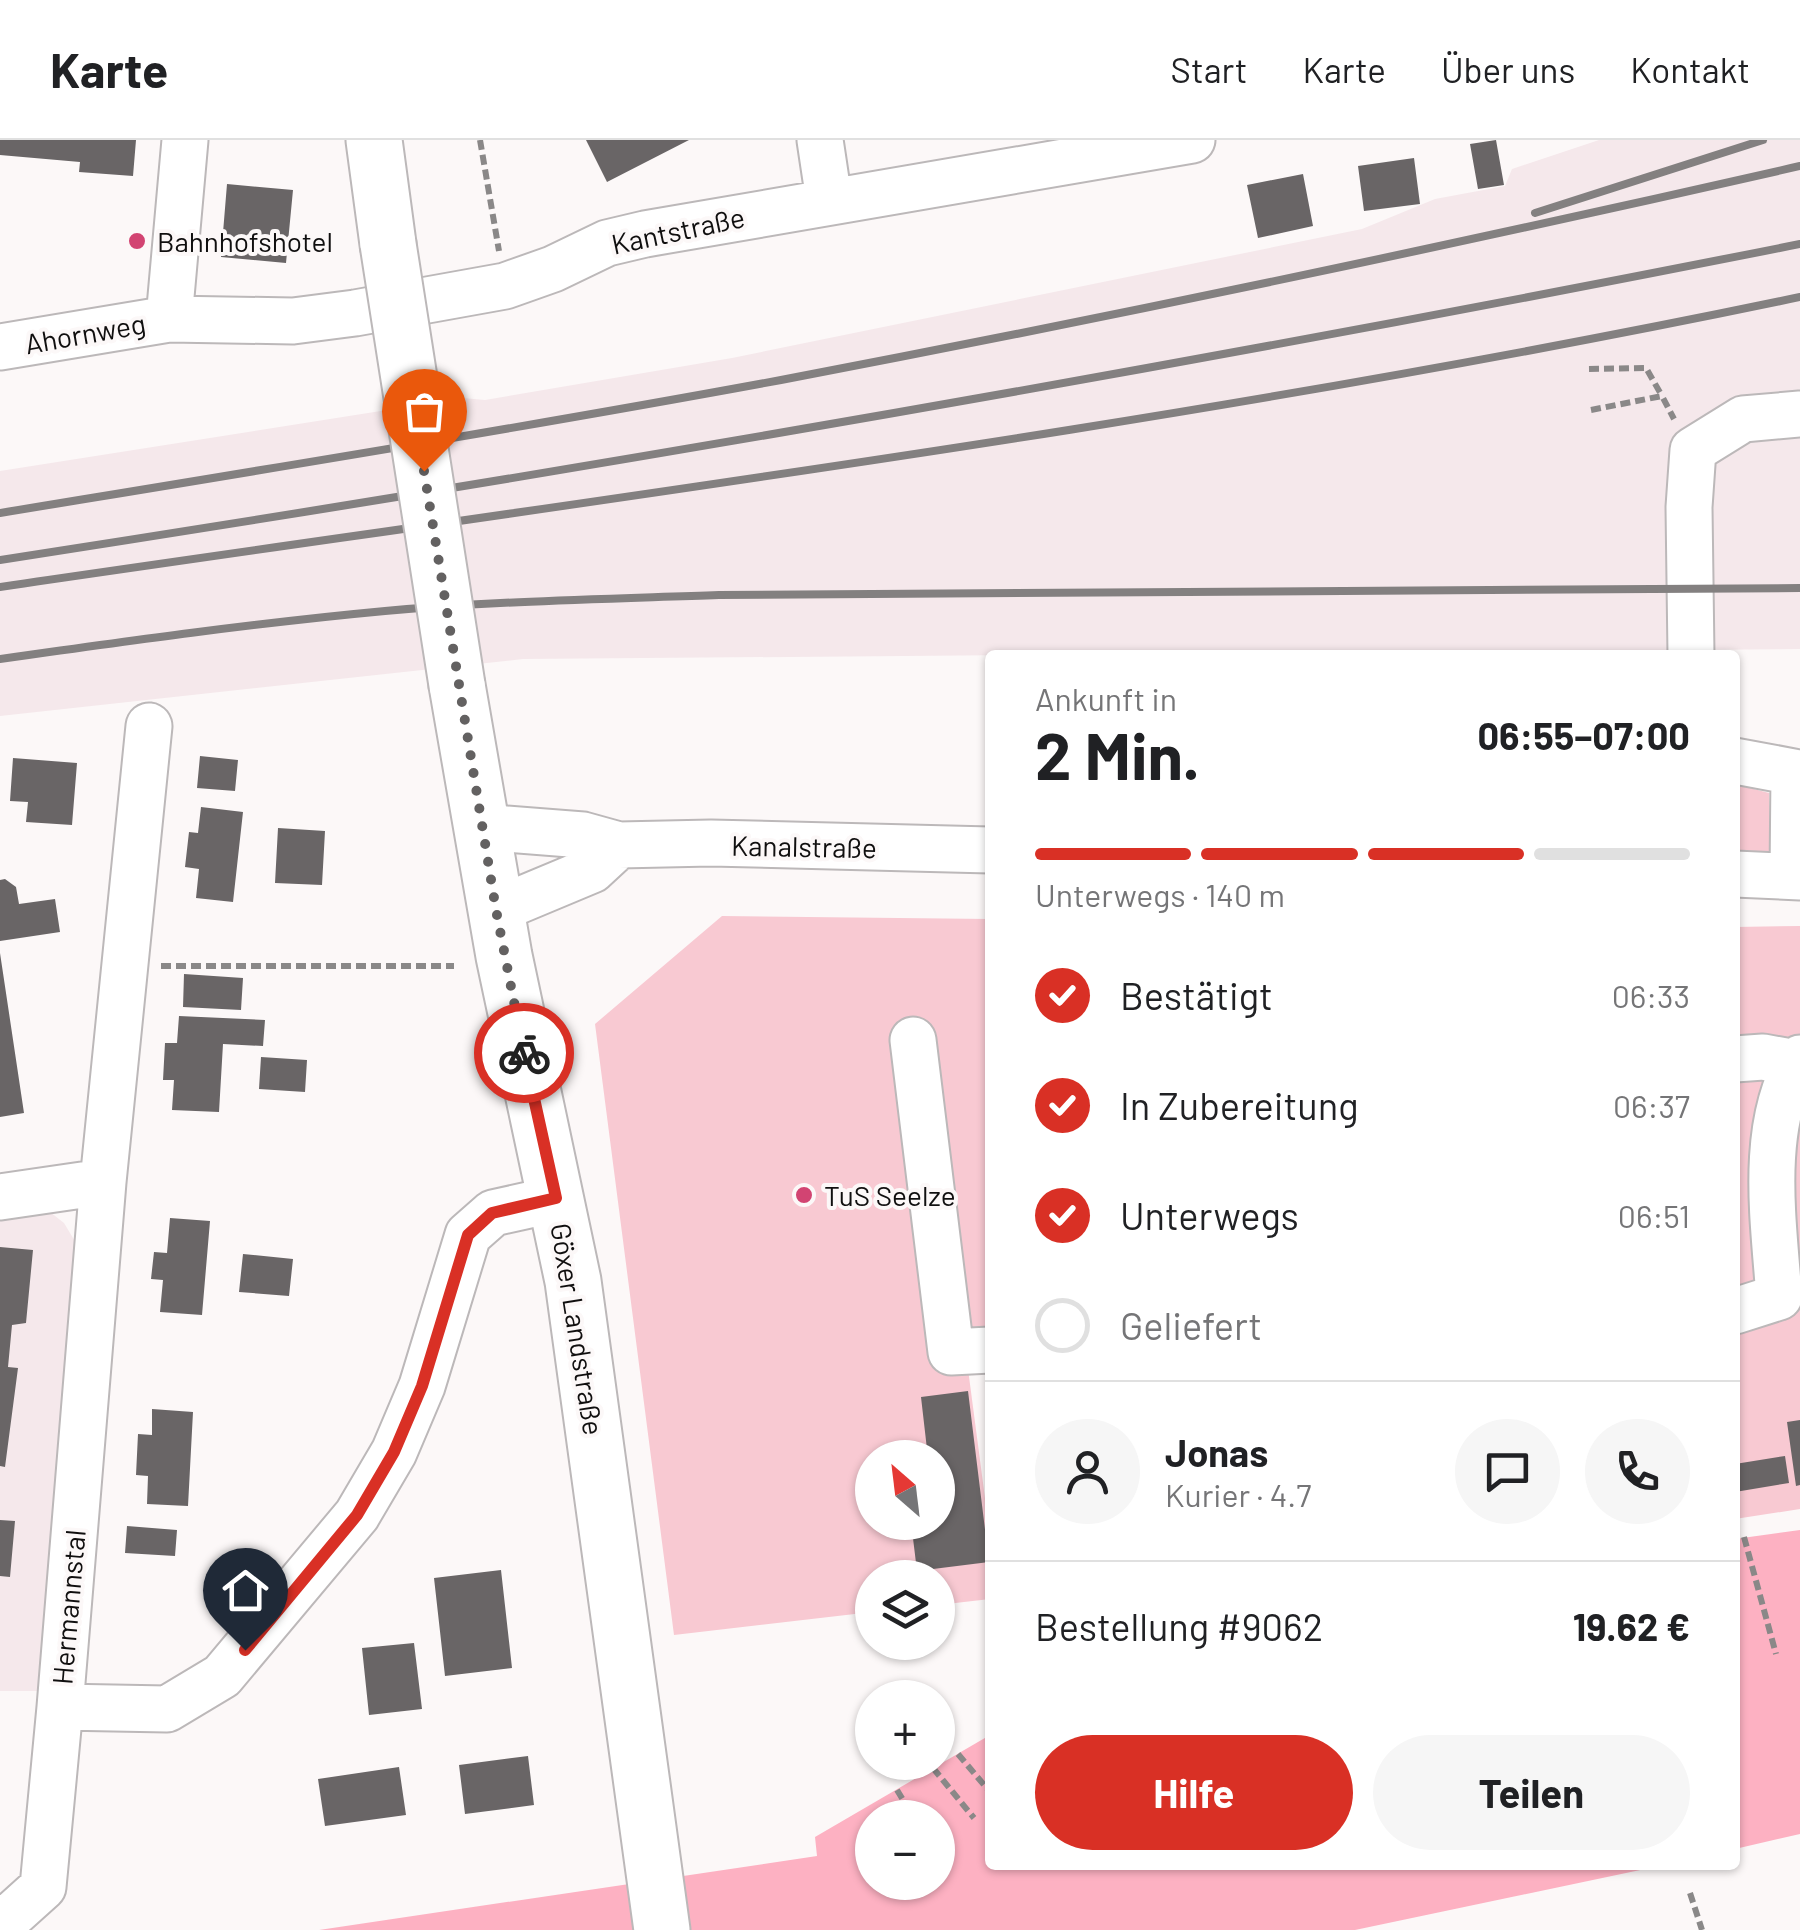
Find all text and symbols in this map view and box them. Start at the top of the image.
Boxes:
text: Karte [50,40,168,98]
text: Start [1170,48,1248,90]
text: Karte [1303,48,1386,90]
text: Über uns [1441,48,1575,90]
text: Kontakt [1630,48,1750,90]
street label: Kantstraße [608,199,748,261]
place label: Bahnhofshotel [157,224,333,258]
marker: Bahnhofshotel [126,230,148,252]
street label: Ahornweg [22,306,148,360]
pin [382,369,467,472]
icon: bag [397,384,452,439]
text: Ankunft in [1035,679,1177,717]
text: 06:55–07:00 [1477,712,1690,758]
text: 2 Min. [1035,715,1200,793]
street label: Kanalstraße [731,828,877,864]
text: Unterwegs · 140 m [1035,875,1285,913]
icon: check [1035,968,1090,1023]
text: Bestätigt [1120,972,1273,1018]
text: 06:33 [1612,976,1690,1014]
courier [474,1003,574,1103]
icon: bike [497,1026,552,1081]
icon: check [1035,1078,1090,1133]
text: In Zubereitung [1120,1082,1359,1128]
text: 06:37 [1613,1086,1690,1124]
place label: TuS Seelze [824,1178,956,1212]
marker: TuS Seelze [793,1184,815,1206]
icon: check [1035,1188,1090,1243]
text: Unterwegs [1120,1192,1299,1238]
text: 06:51 [1618,1196,1690,1234]
street label: Göxer Landstraße [544,1221,612,1437]
text: Geliefert [1120,1302,1262,1348]
button: person [1035,1419,1140,1524]
button: chat [1455,1419,1560,1524]
button: phone [1585,1419,1690,1524]
text: Jonas [1165,1429,1268,1475]
north arrow [855,1440,955,1540]
map controls [855,1440,955,1900]
text: Kurier · 4.7 [1165,1475,1311,1513]
street label: Hermannstal [44,1528,92,1686]
pin [203,1548,288,1651]
button: layers [855,1560,955,1660]
icon: home [218,1563,273,1618]
text: Bestellung #9062 [1035,1603,1323,1649]
text: 19.62 € [1573,1603,1690,1649]
button: + [855,1680,955,1780]
button: Hilfe [1035,1735,1353,1850]
button: Teilen [1373,1735,1690,1850]
button: − [855,1800,955,1900]

